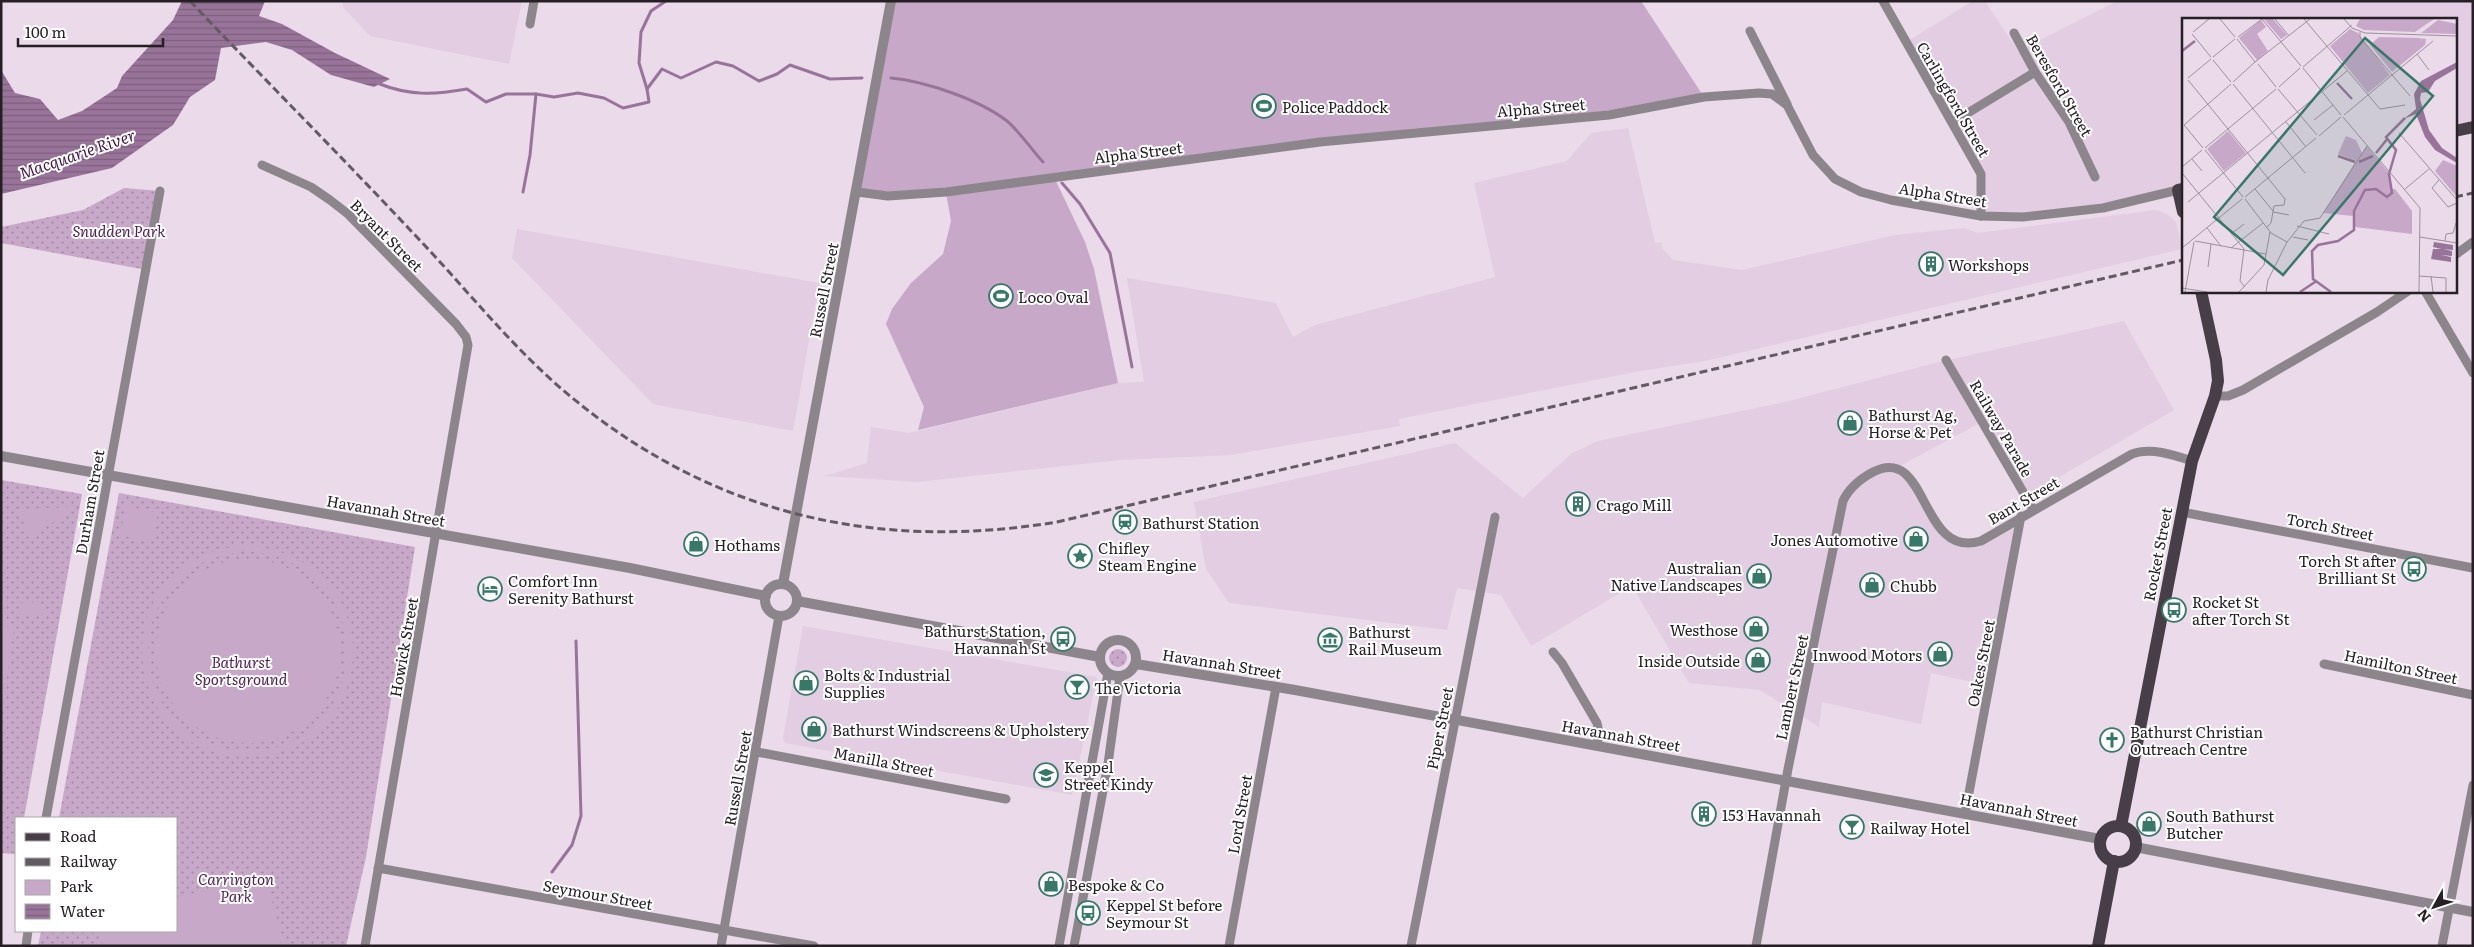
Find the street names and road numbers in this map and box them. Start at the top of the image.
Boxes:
street label: Beresford Street [2021,29,2099,141]
street label: Carlingford Street [1912,37,1996,161]
street label: Alpha Street [1496,92,1586,122]
street label: Alpha Street [1092,135,1184,169]
street label: Alpha Street [1897,176,1989,212]
street label: Bryant Street [345,193,429,277]
street label: Russell Street [802,240,844,340]
street label: Railway Parade [1965,375,2039,481]
street label: Durham Street [68,448,110,556]
street label: Bant Street [1983,470,2063,530]
street label: Havannah Street [325,488,447,532]
street label: Rocket Street [2137,505,2177,603]
street label: Torch Street [2284,506,2376,546]
street label: Howick Street [383,595,423,699]
street label: Oakes Street [1960,617,2000,709]
street label: Lambert Street [1769,632,1813,742]
street label: Havannah Street [1161,642,1283,684]
street label: Hamilton Street [2342,643,2460,689]
street label: Piper Street [1420,685,1458,771]
street label: Havannah Street [1560,713,1682,757]
street label: Russell Street [717,728,757,828]
street label: Manilla Street [832,740,936,782]
street label: Lord Street [1221,772,1257,856]
street label: Havannah Street [1958,786,2080,832]
street label: Seymour Street [541,873,655,915]

